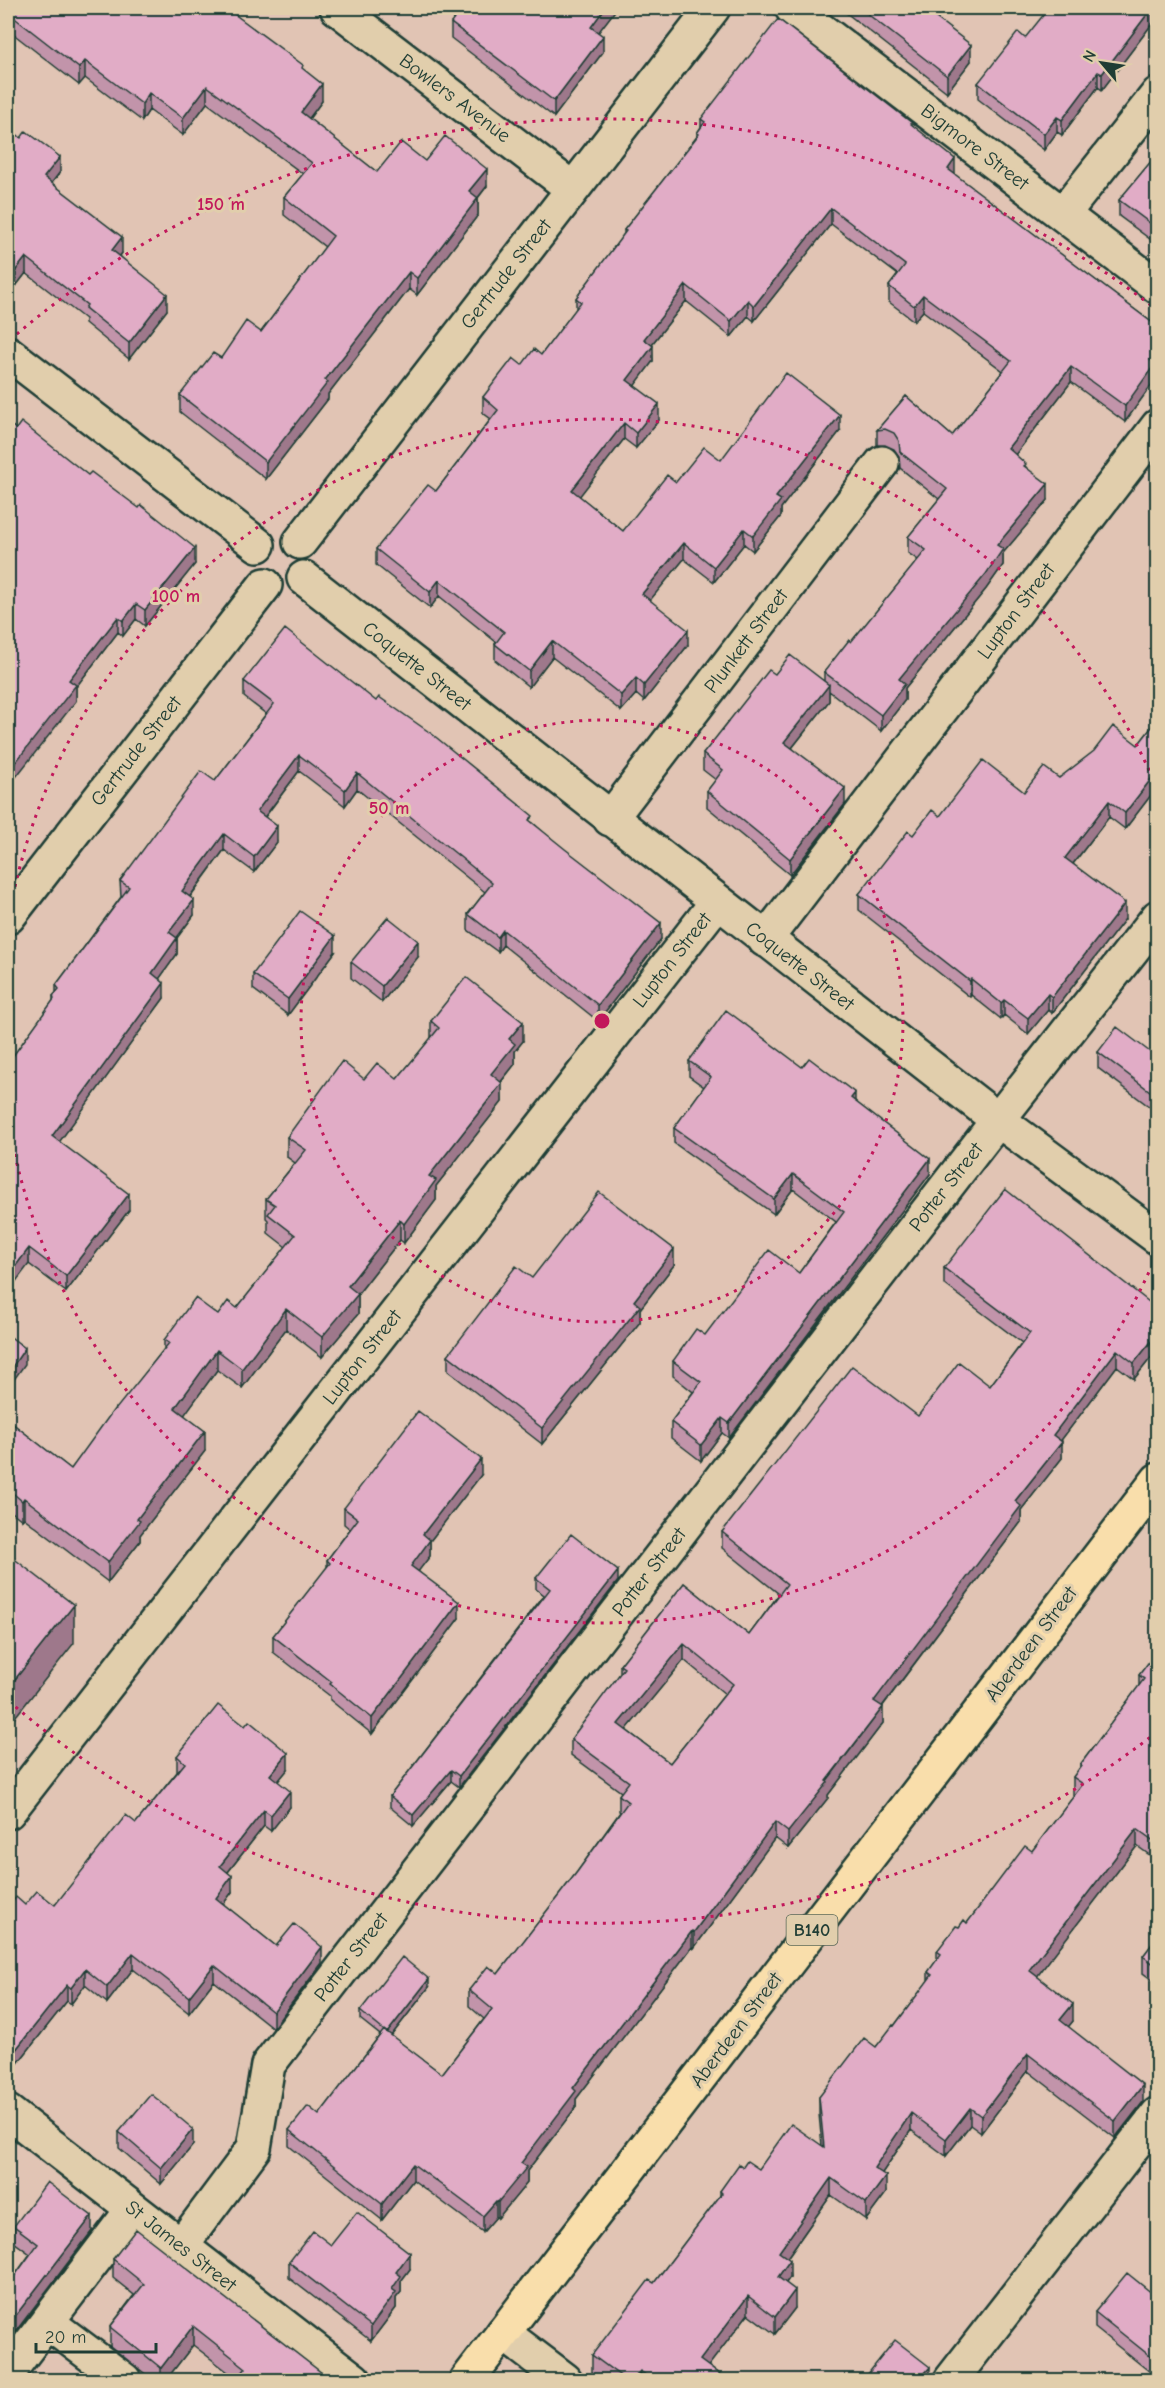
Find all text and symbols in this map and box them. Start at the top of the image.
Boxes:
north arrow [1072,33,1132,93]
text: N [1079,47,1100,65]
street label: Bowlers Avenue [395,49,515,147]
street label: Bigmore Street [917,99,1034,196]
text: 150 m [197,194,245,215]
street label: Gertrude Street [456,213,557,334]
street label: Lupton Street [973,558,1060,663]
street label: Plunkett Street [699,583,793,698]
text: 100 m [152,586,200,607]
street label: Coquette Street [358,617,477,716]
street label: Gertrude Street [86,690,187,811]
text: 50 m [369,798,409,819]
street label: Lupton Street [628,907,717,1012]
street label: Coquette Street [741,917,860,1016]
centre of rings [592,1011,612,1031]
street label: Potter Street [904,1137,989,1236]
street label: Lupton Street [318,1304,407,1409]
street label: Potter Street [607,1522,692,1621]
street label: Aberdeen Street [980,1581,1083,1706]
street label: Potter Street [309,1907,394,2006]
road number: B140 [786,1915,838,1945]
street label: Aberdeen Street [685,1967,788,2092]
street label: St James Street [121,2196,242,2297]
scale bar [36,2316,156,2354]
text: 20 m [45,2327,86,2348]

